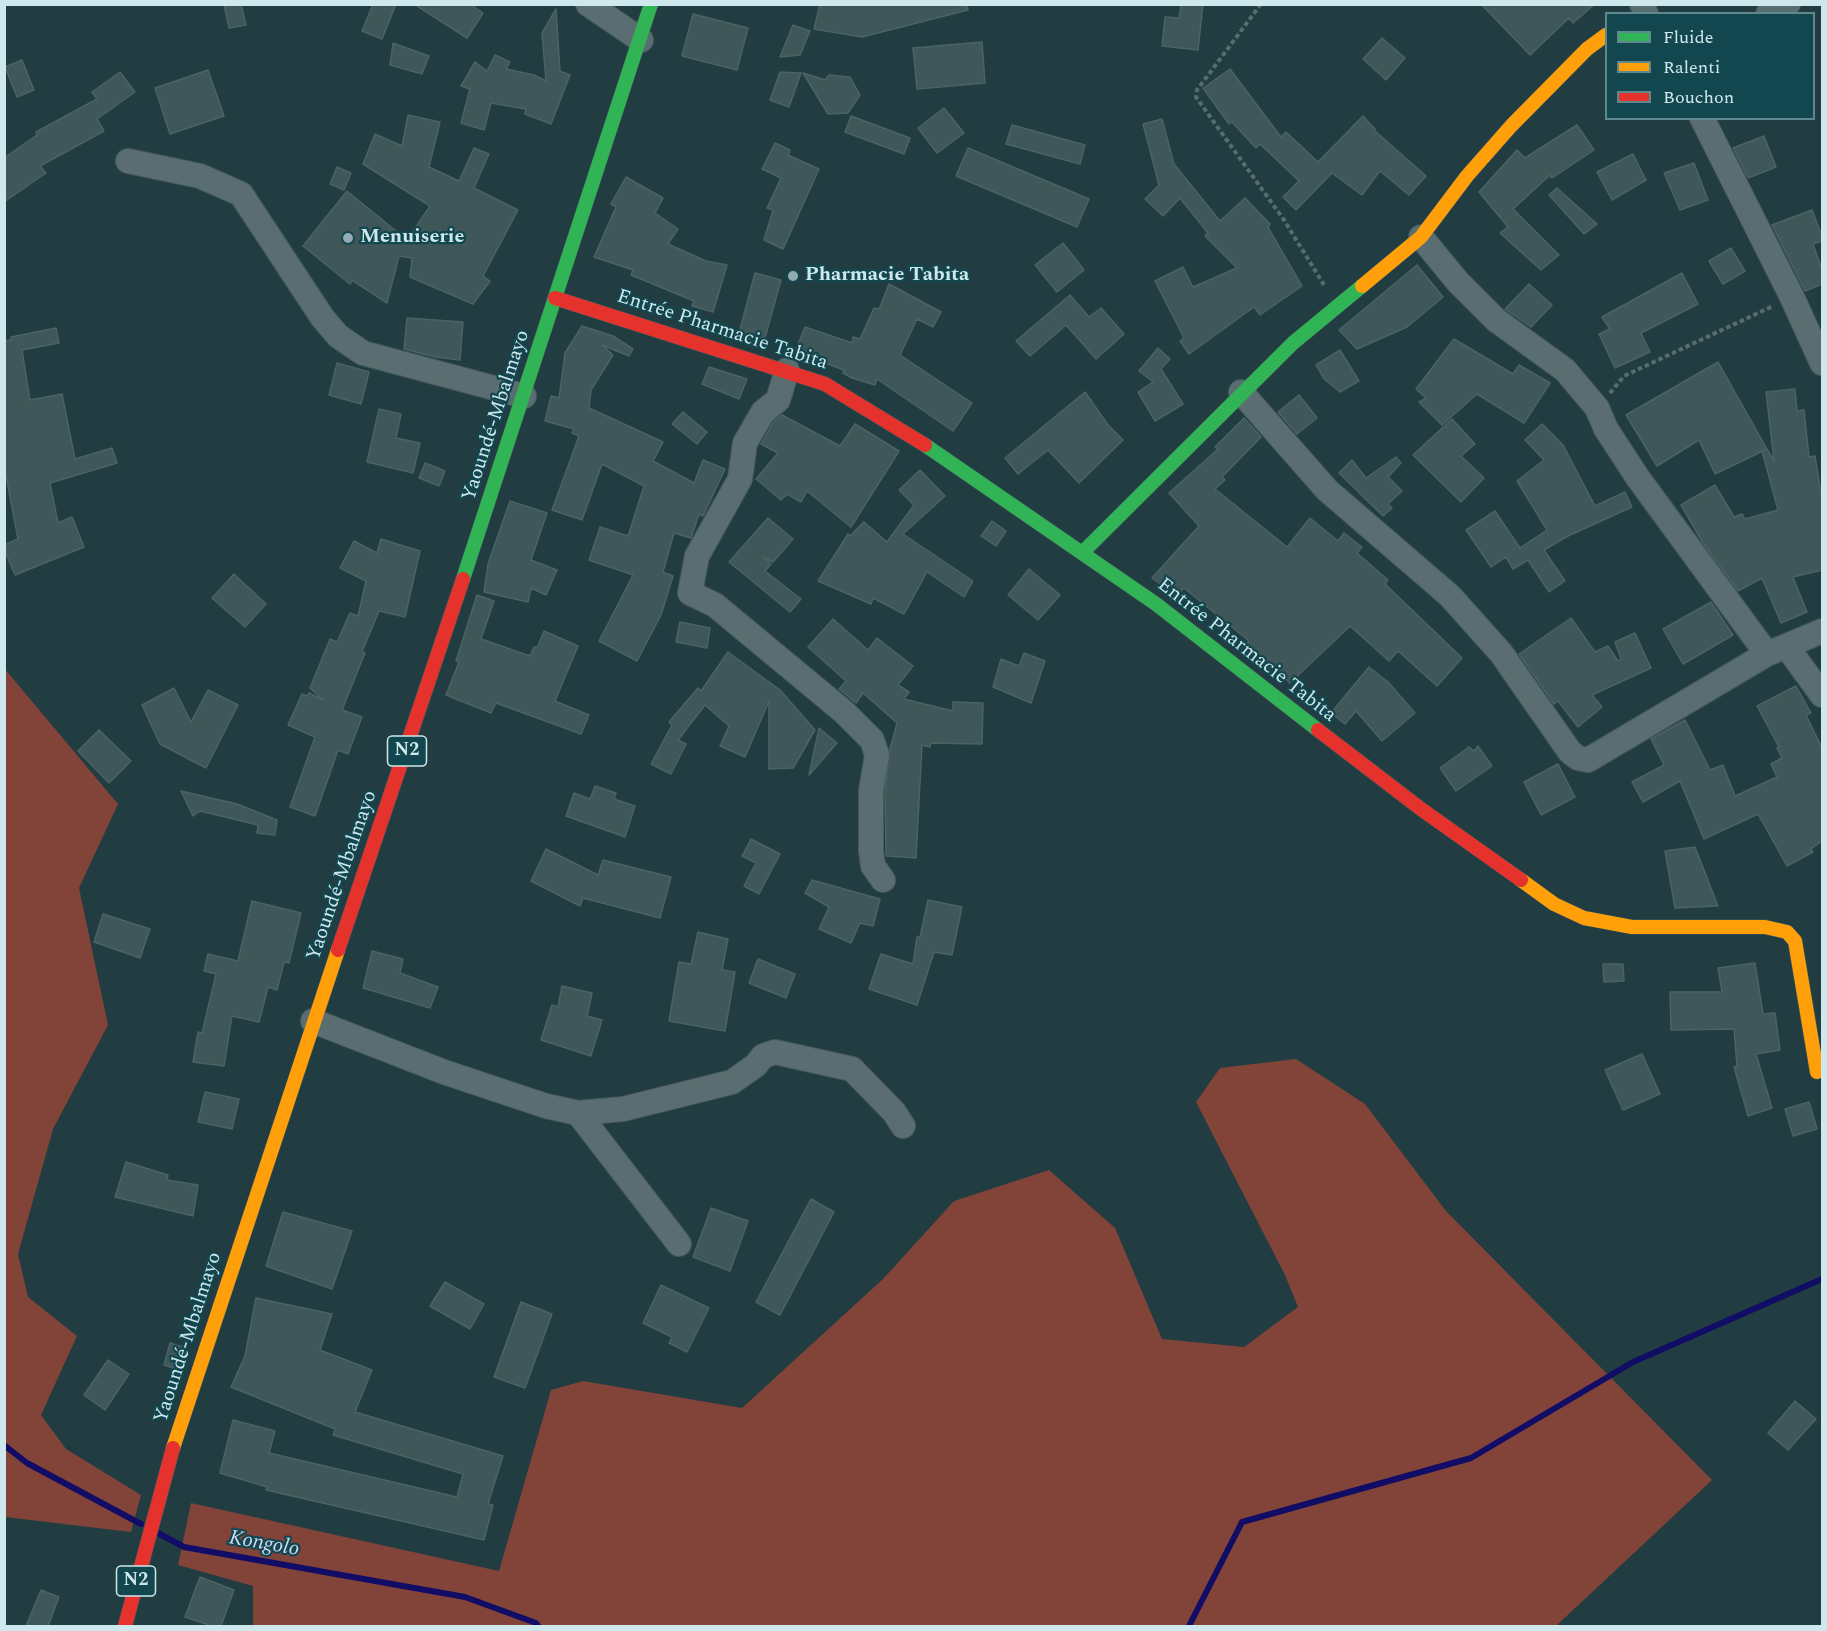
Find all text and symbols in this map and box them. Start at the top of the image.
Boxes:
legend [1605,12,1815,120]
text: Fluide [1663,24,1714,51]
text: Ralenti [1663,54,1720,81]
text: Bouchon [1663,84,1734,111]
place label: Menuiserie [360,226,464,250]
marker: Menuiserie [341,231,355,245]
place label: Pharmacie Tabita [805,264,969,288]
marker: Pharmacie Tabita [786,269,800,283]
street label: Entrée Pharmacie Tabita [614,286,830,376]
street label: Yaoundé-Mbalmayo [458,328,536,504]
street label: Entrée Pharmacie Tabita [1152,574,1340,728]
road number: N2 [388,736,426,766]
street label: Yaoundé-Mbalmayo [303,788,383,964]
street label: Yaoundé-Mbalmayo [150,1250,228,1426]
water label: Kongolo [227,1526,301,1564]
road number: N2 [116,1566,156,1596]

